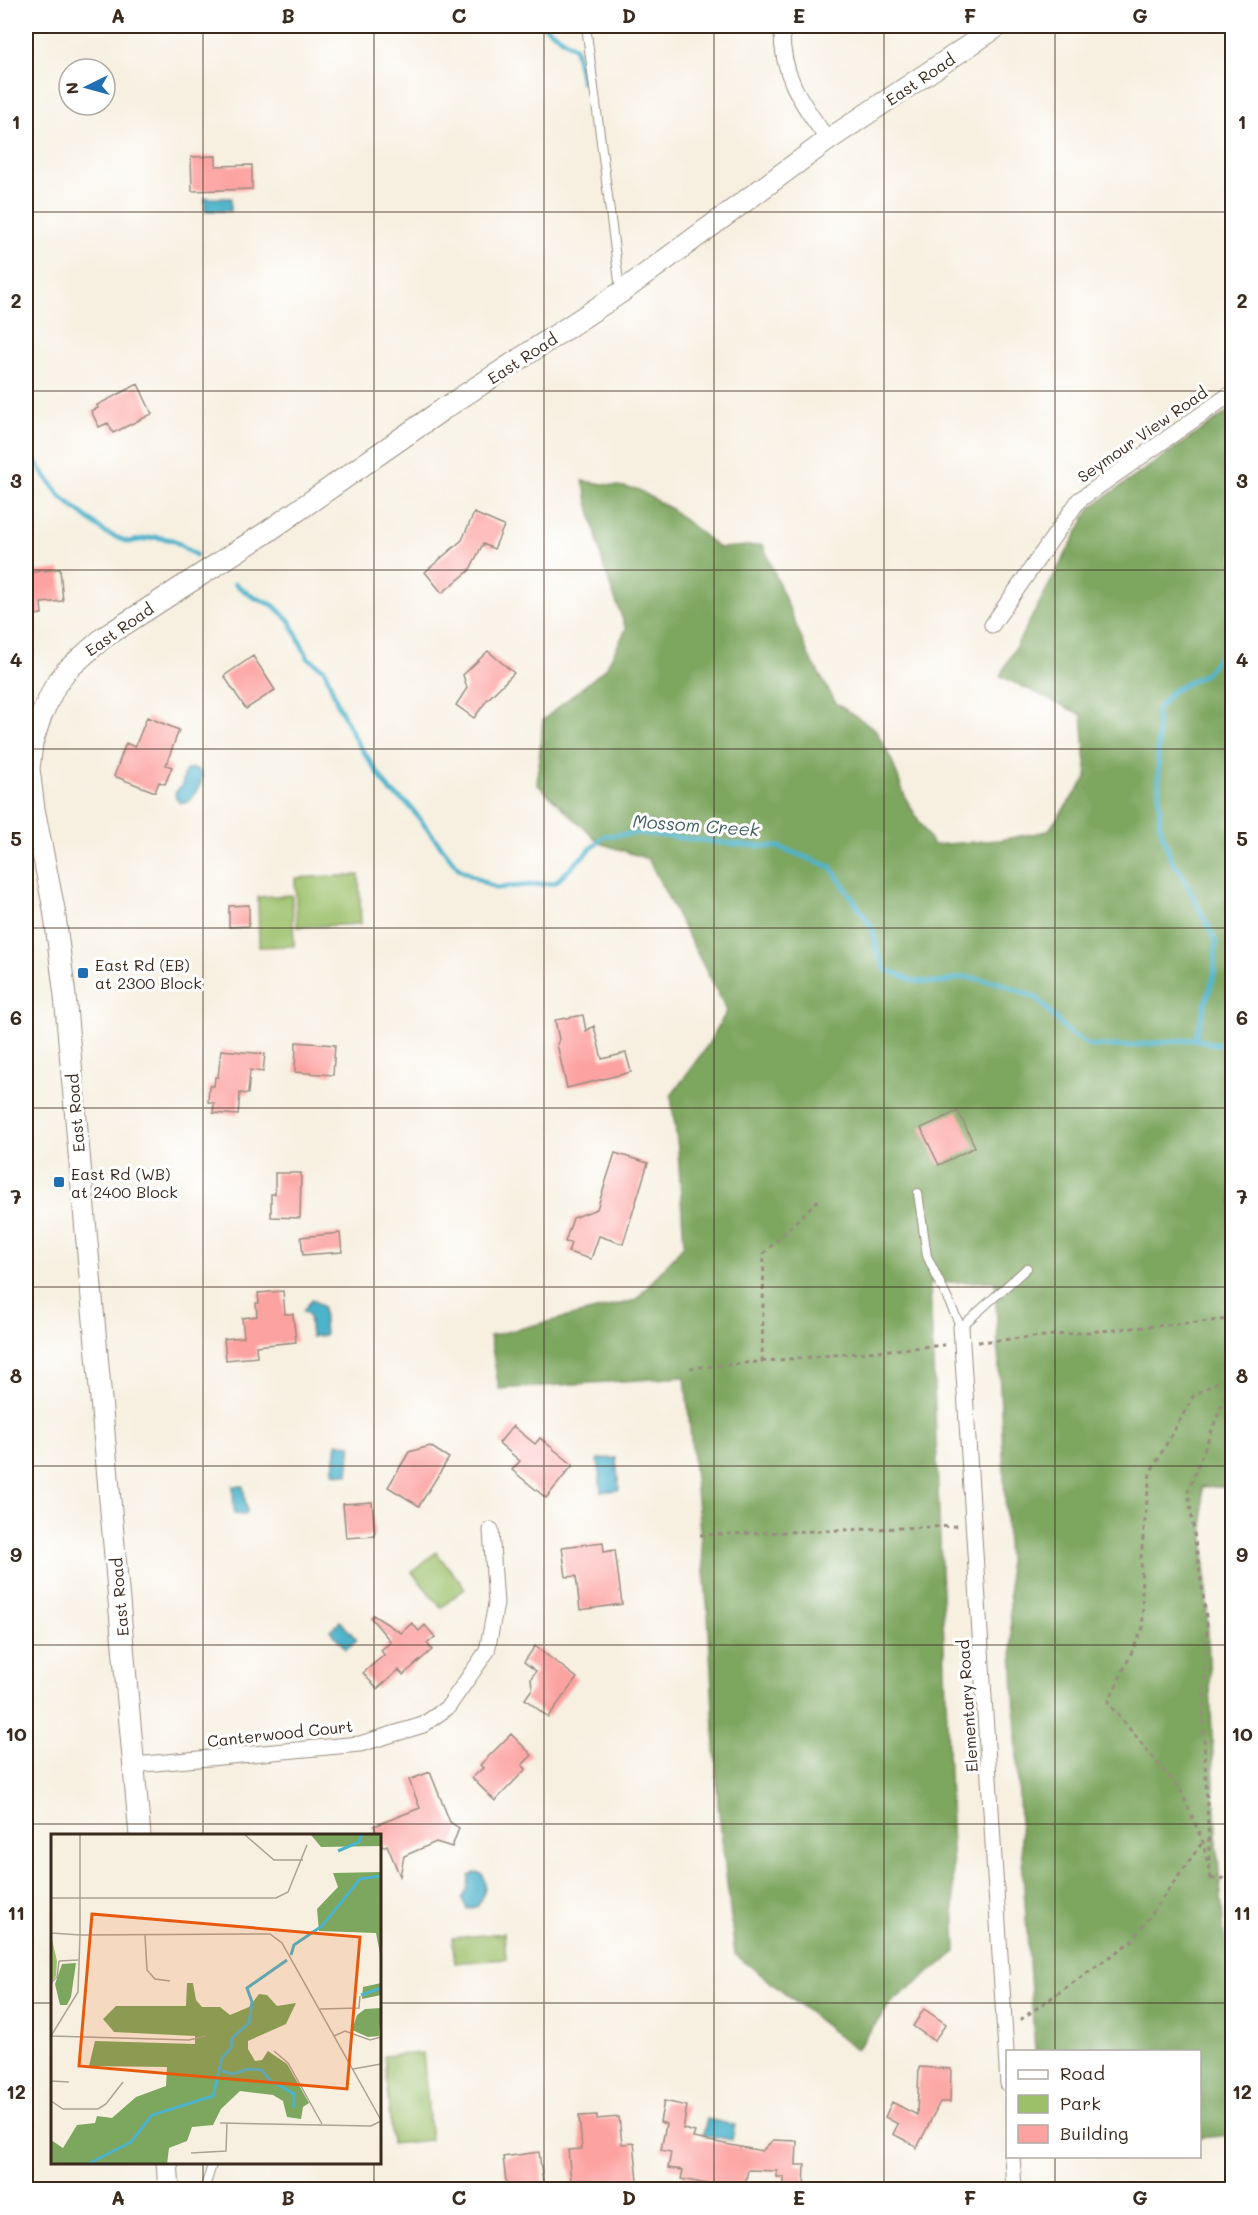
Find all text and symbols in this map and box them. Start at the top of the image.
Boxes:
text: A [111,2,125,28]
text: B [281,2,295,28]
text: C [452,2,467,28]
text: D [622,2,636,28]
text: E [793,2,805,28]
text: F [964,2,977,28]
text: G [1132,2,1148,28]
street label: East Road [881,48,959,110]
north arrow [57,57,117,117]
text: N [61,81,83,95]
text: 1 [12,108,20,134]
text: 1 [1238,108,1246,134]
text: 2 [10,287,22,313]
text: 2 [1236,287,1248,313]
street label: East Road [483,328,561,388]
street label: Seymour View Road [1073,381,1211,487]
text: 3 [10,467,22,493]
text: 3 [1236,467,1248,493]
street label: East Road [81,598,157,660]
text: 4 [10,646,23,672]
text: 4 [1236,646,1249,672]
water label: Mossom Creek [632,809,761,841]
text: 5 [10,825,22,851]
text: 5 [1236,825,1248,851]
place label: East Rd (EB) at 2300 Block [95,954,202,993]
marker: East Rd (EB) at 2300 Block [76,966,90,980]
text: 6 [10,1004,22,1030]
text: 6 [1236,1004,1248,1030]
street label: East Road [61,1073,89,1153]
place label: East Rd (WB) at 2400 Block [71,1163,178,1202]
marker: East Rd (WB) at 2400 Block [52,1175,66,1189]
text: 7 [10,1183,22,1209]
text: 7 [1236,1183,1248,1209]
text: 8 [10,1362,22,1388]
text: 8 [1236,1362,1248,1388]
text: 9 [10,1541,22,1567]
text: 9 [1236,1541,1248,1567]
street label: East Road [105,1557,133,1637]
street label: Elementary Road [952,1639,982,1773]
street label: Canterwood Court [206,1715,354,1751]
text: 10 [5,1720,27,1746]
text: 10 [1231,1720,1253,1746]
inset map [51,1834,381,2164]
text: 11 [7,1899,25,1925]
text: 11 [1233,1899,1251,1925]
legend [1006,2050,1201,2158]
text: Road [1060,2061,1105,2085]
text: 12 [6,2078,26,2104]
text: 12 [1232,2078,1252,2104]
text: Park [1060,2091,1101,2115]
text: Building [1060,2121,1128,2145]
text: A [111,2184,125,2210]
text: B [281,2184,295,2210]
text: C [452,2184,467,2210]
text: D [622,2184,636,2210]
text: E [793,2184,805,2210]
text: F [964,2184,977,2210]
text: G [1132,2184,1148,2210]

